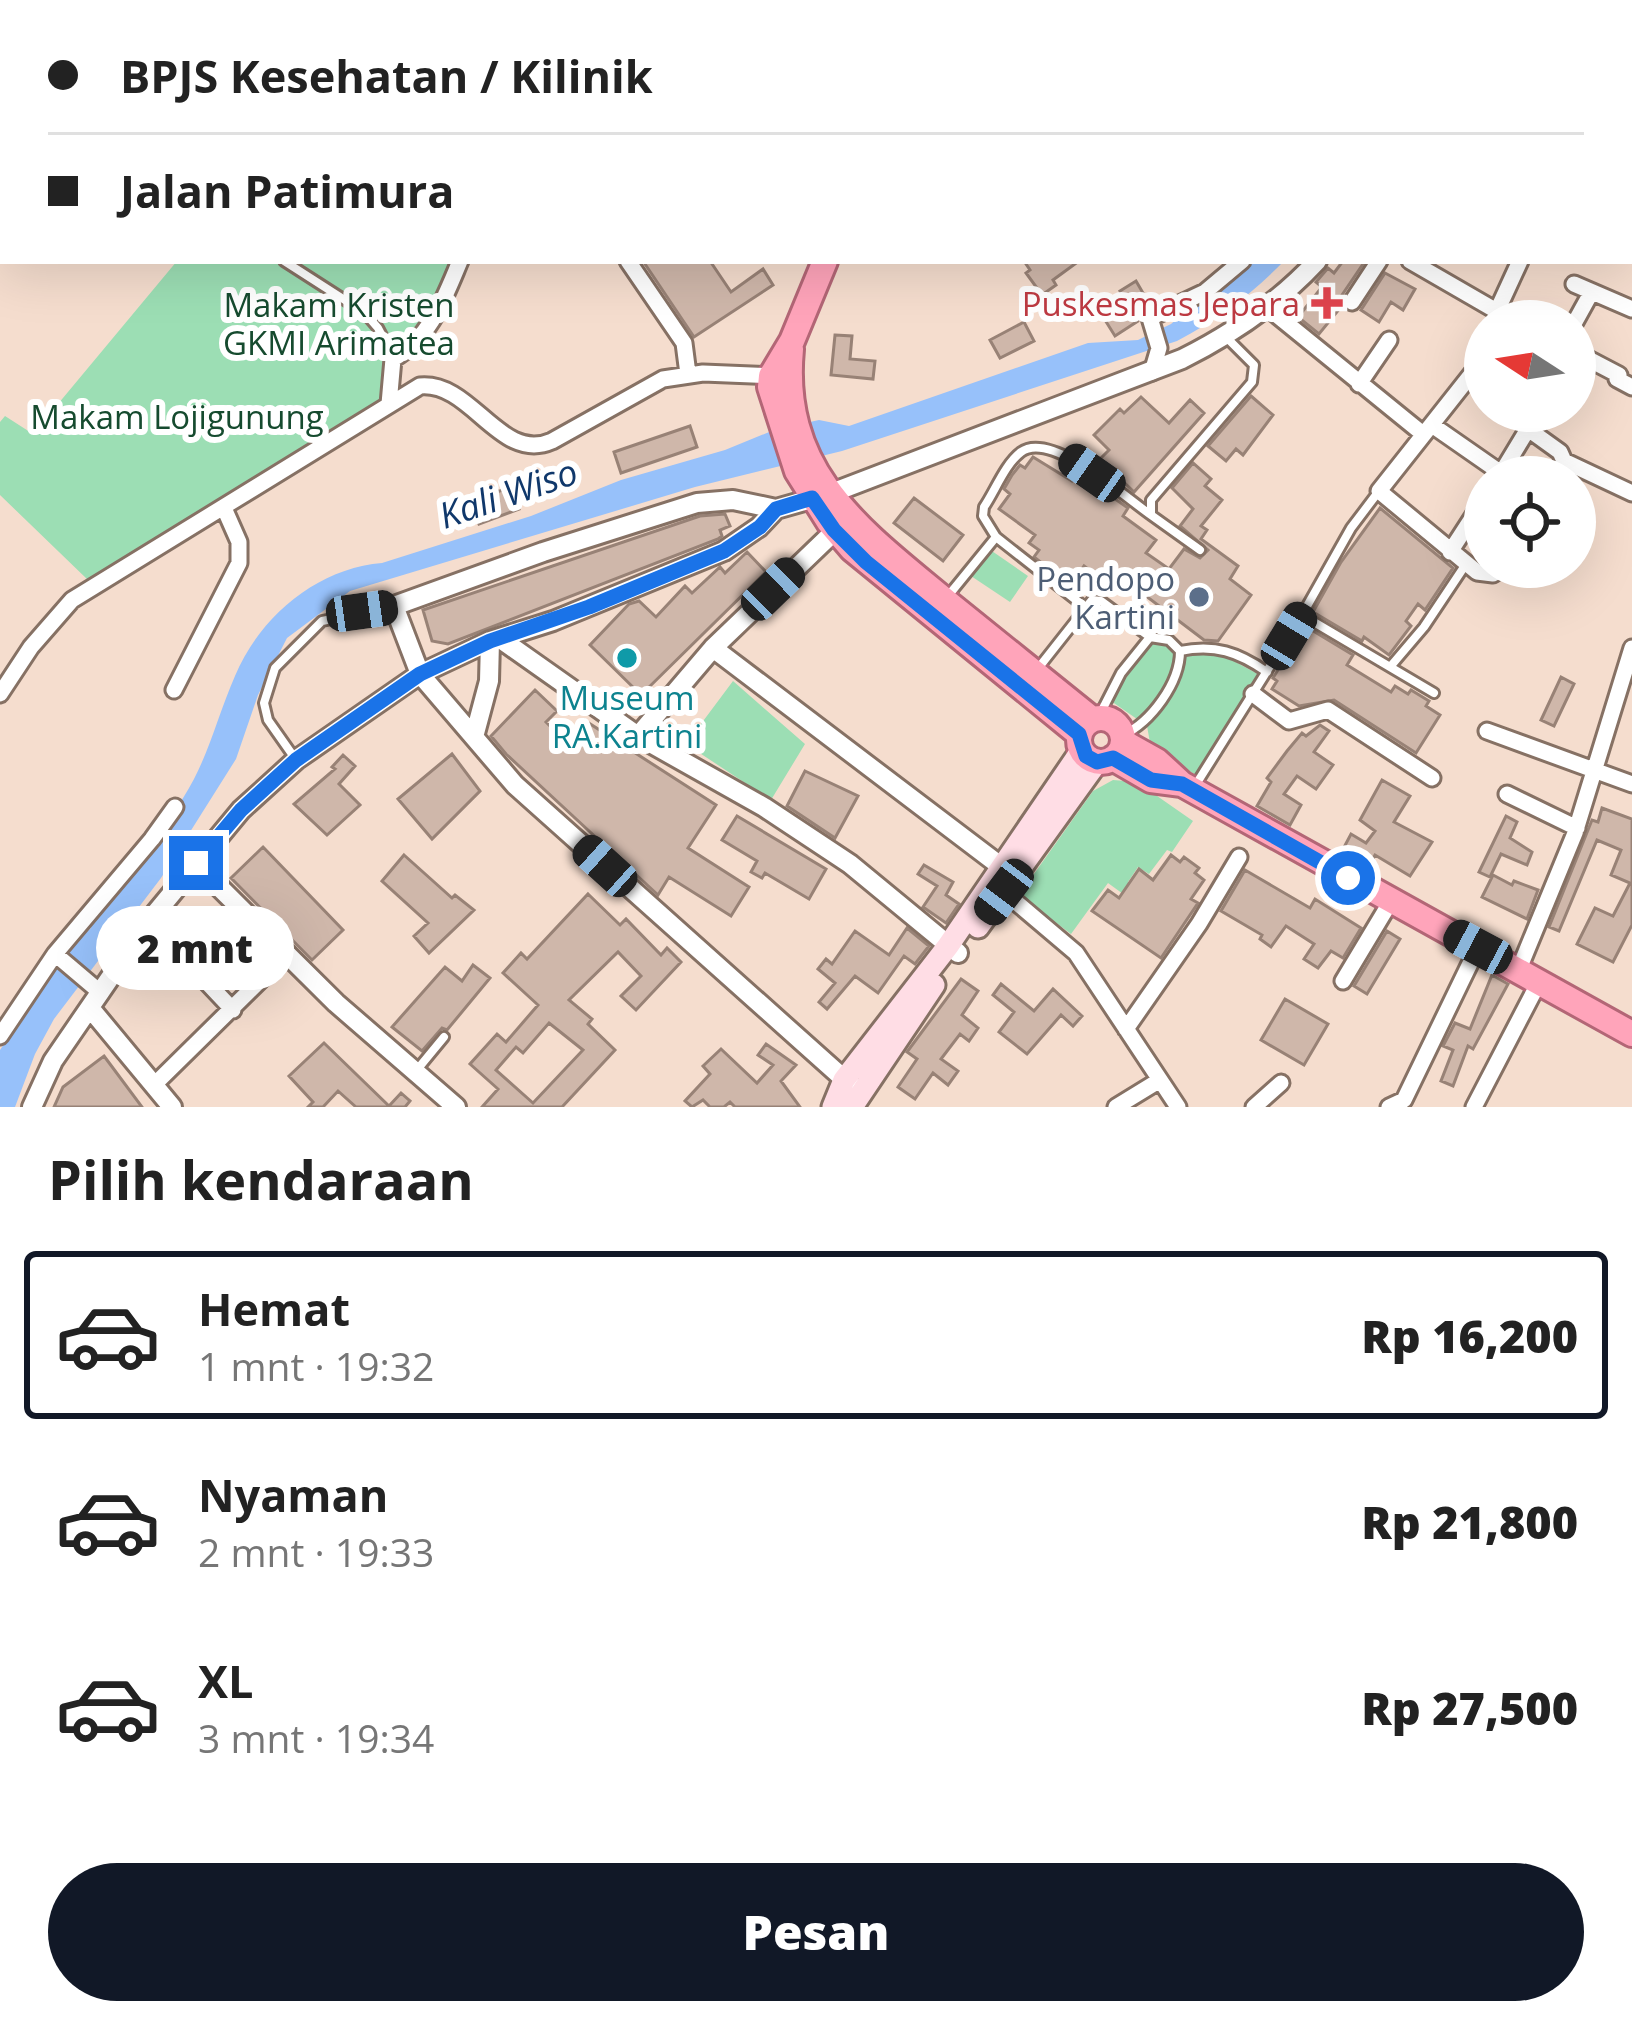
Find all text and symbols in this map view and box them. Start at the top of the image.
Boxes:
text: BPJS Kesehatan / Kilinik [120,45,653,106]
text: Jalan Patimura [120,160,454,221]
place label: Puskesmas Jepara [1022,281,1300,326]
park label: Makam Kristen GKMI Arimatea [223,282,455,365]
marker: Puskesmas Jepara [1311,287,1343,319]
north arrow [1464,300,1596,432]
map controls [1464,300,1596,588]
park label: Makam Lojigunung [30,394,324,439]
car [1052,438,1132,508]
water label: Kali Wiso [432,446,584,540]
button: locate [1464,456,1596,588]
car [735,551,811,627]
place label: Pendopo Kartini [1036,556,1175,639]
marker: Pendopo Kartini [1186,584,1212,610]
car [324,588,400,634]
car [1255,596,1323,676]
marker: Museum RA.Kartini [614,645,640,671]
place label: Museum RA.Kartini [552,675,702,758]
car [566,829,644,903]
route end [169,836,223,890]
route start [1321,851,1375,905]
car [968,852,1040,932]
callout: 2 mnt [97,905,295,989]
car [1438,914,1518,980]
text: 2 mnt [137,921,253,974]
text: Pilih kendaraan [48,1142,474,1216]
text: Hemat [198,1278,350,1339]
icon: car [54,1281,162,1389]
text: Rp 16,200 [1361,1305,1578,1366]
text: 1 mnt · 19:32 [198,1339,434,1392]
text: Nyaman [198,1464,388,1525]
icon: car [54,1467,162,1575]
text: Rp 21,800 [1361,1491,1578,1552]
text: 2 mnt · 19:33 [198,1525,434,1578]
text: XL [198,1650,253,1711]
icon: car [54,1653,162,1761]
text: Rp 27,500 [1361,1677,1578,1738]
text: 3 mnt · 19:34 [198,1711,434,1764]
button: Pesan [48,1863,1584,2001]

